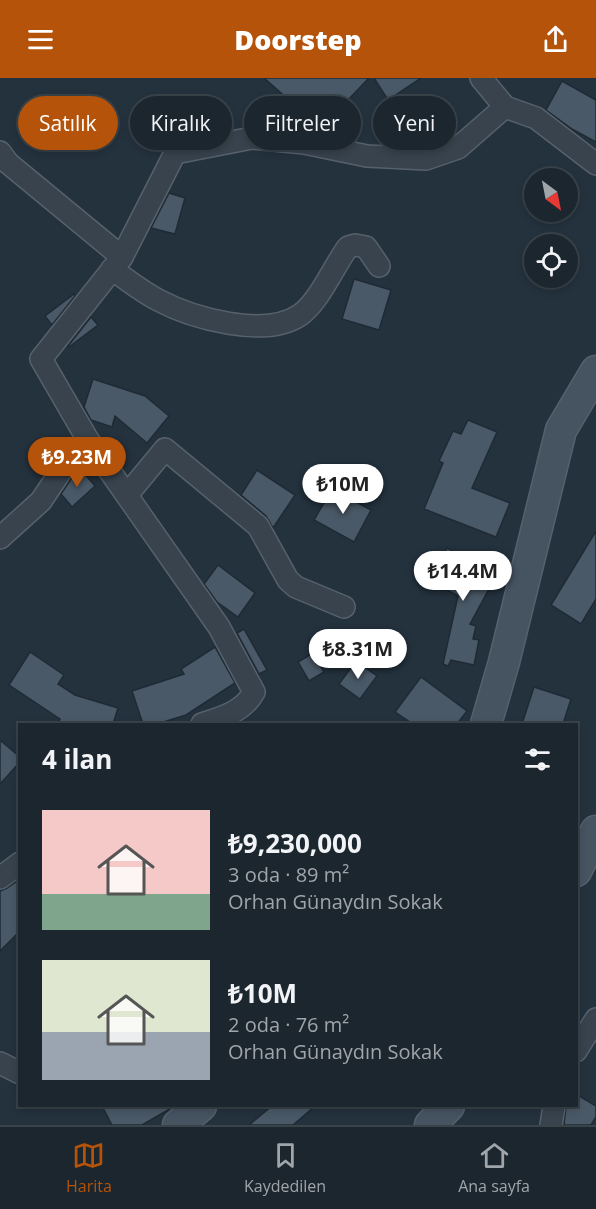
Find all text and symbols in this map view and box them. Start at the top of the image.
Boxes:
text: Doorstep [234,21,362,58]
icon: menu [24,23,57,56]
icon: share [539,23,572,56]
chip: Satılık [18,96,118,150]
chip: Kiralık [130,96,232,150]
chip: Filtreler [244,96,361,150]
chip: Yeni [373,96,456,150]
north arrow [524,168,578,222]
map controls [524,168,578,288]
button: locate [524,234,578,288]
pin: ₺9.23M [28,437,126,488]
text: ₺9.23M [42,443,112,470]
pin: ₺10M [307,464,379,515]
text: ₺10M [316,470,370,497]
pin: ₺14.4M [414,551,512,602]
text: ₺14.4M [428,557,498,584]
pin: ₺8.31M [309,629,407,680]
text: ₺8.31M [323,635,393,662]
text: 4 ilan [42,741,112,777]
icon: filters [521,743,554,776]
text: ₺9,230,000 [228,825,362,861]
icon: home [90,834,162,906]
text: 3 oda · 89 m² [228,861,349,888]
text: Orhan Günaydın Sokak [228,888,443,915]
text: ₺10M [228,975,297,1011]
icon: home [90,984,162,1056]
text: 2 oda · 76 m² [228,1011,349,1038]
text: Orhan Günaydın Sokak [228,1038,443,1065]
tab: Harita [66,1139,112,1197]
tab: Kaydedilen [244,1139,326,1197]
tab: Ana sayfa [458,1139,530,1197]

